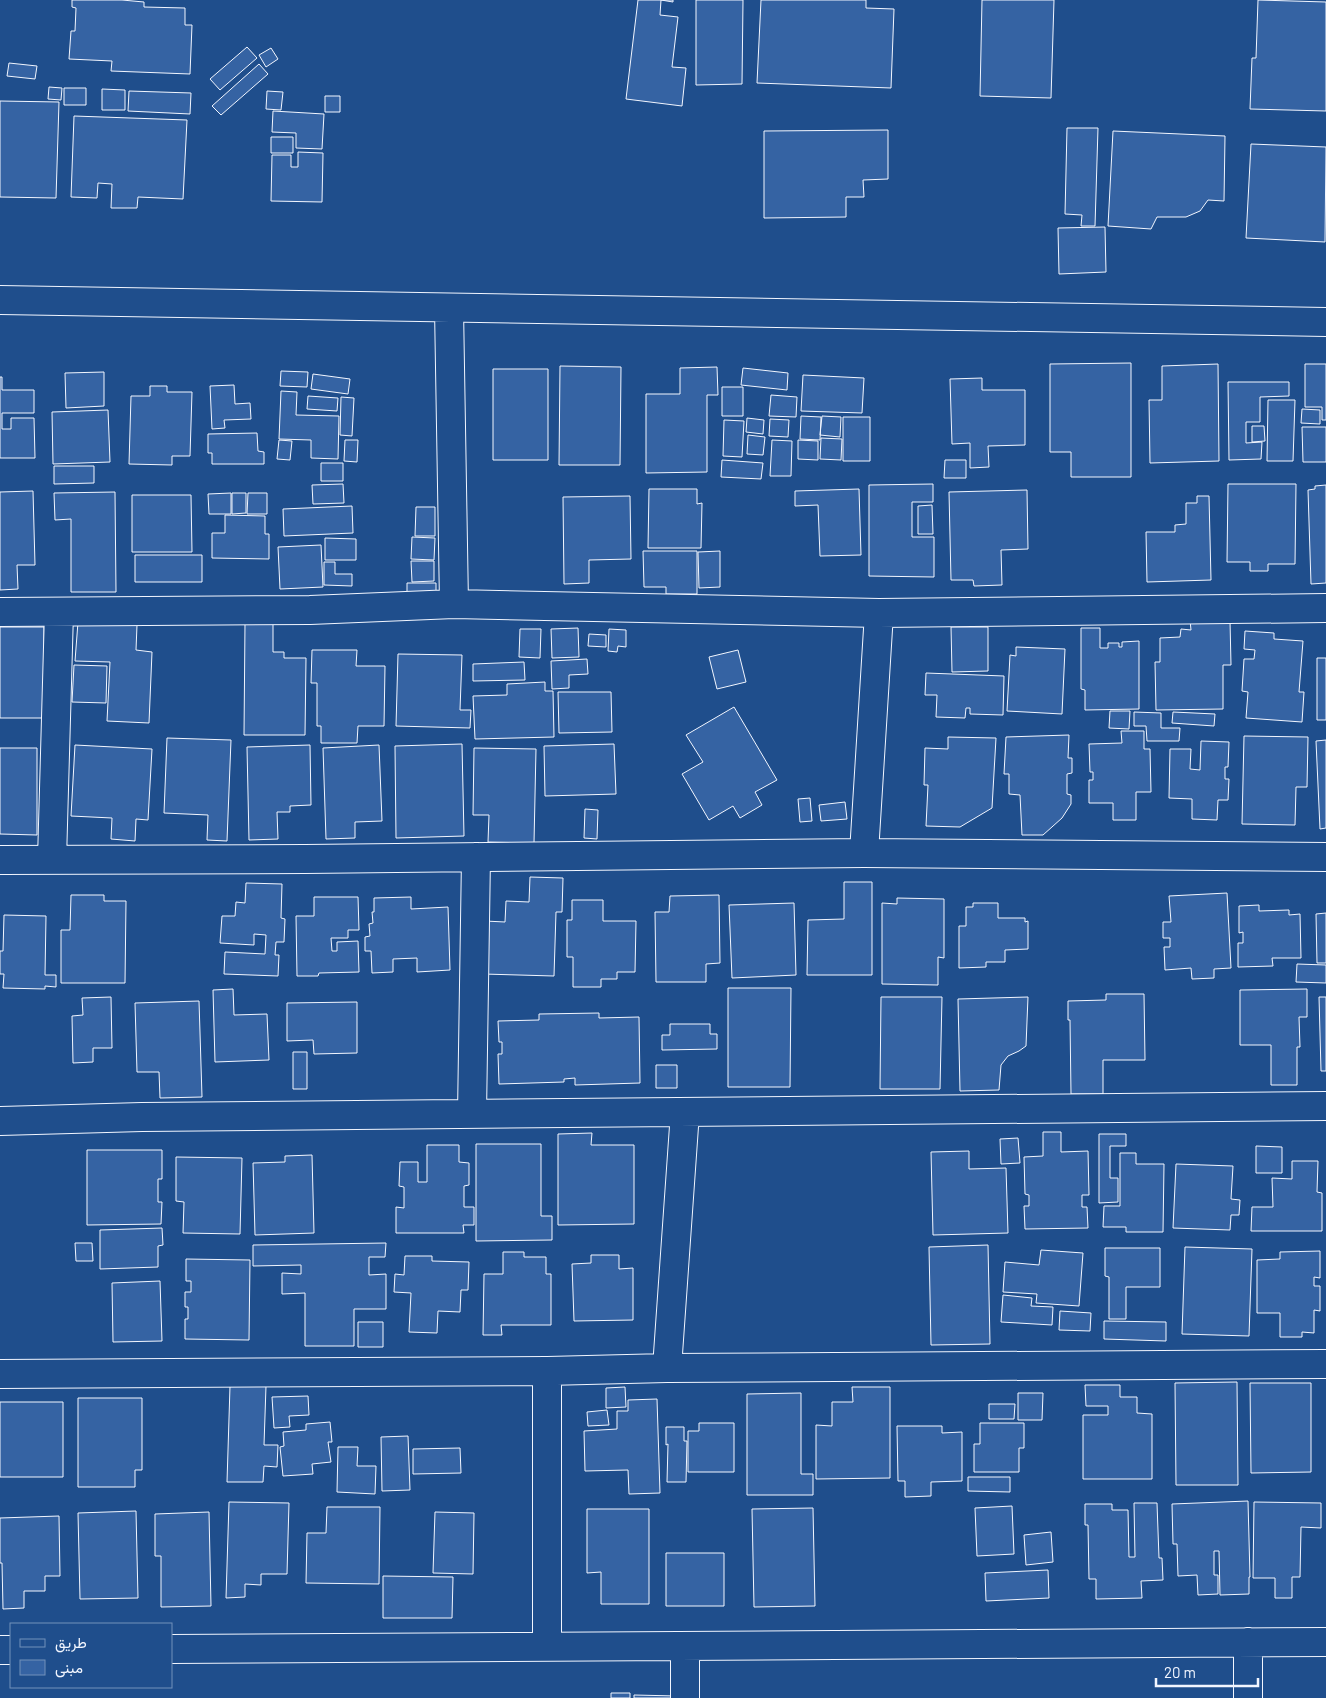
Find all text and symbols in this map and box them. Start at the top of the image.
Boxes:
legend [10,1623,172,1688]
text: طريق [55,1633,87,1653]
scale bar [1156,1656,1258,1688]
text: مبنى [55,1658,83,1678]
text: 20 m [1164,1663,1196,1681]

